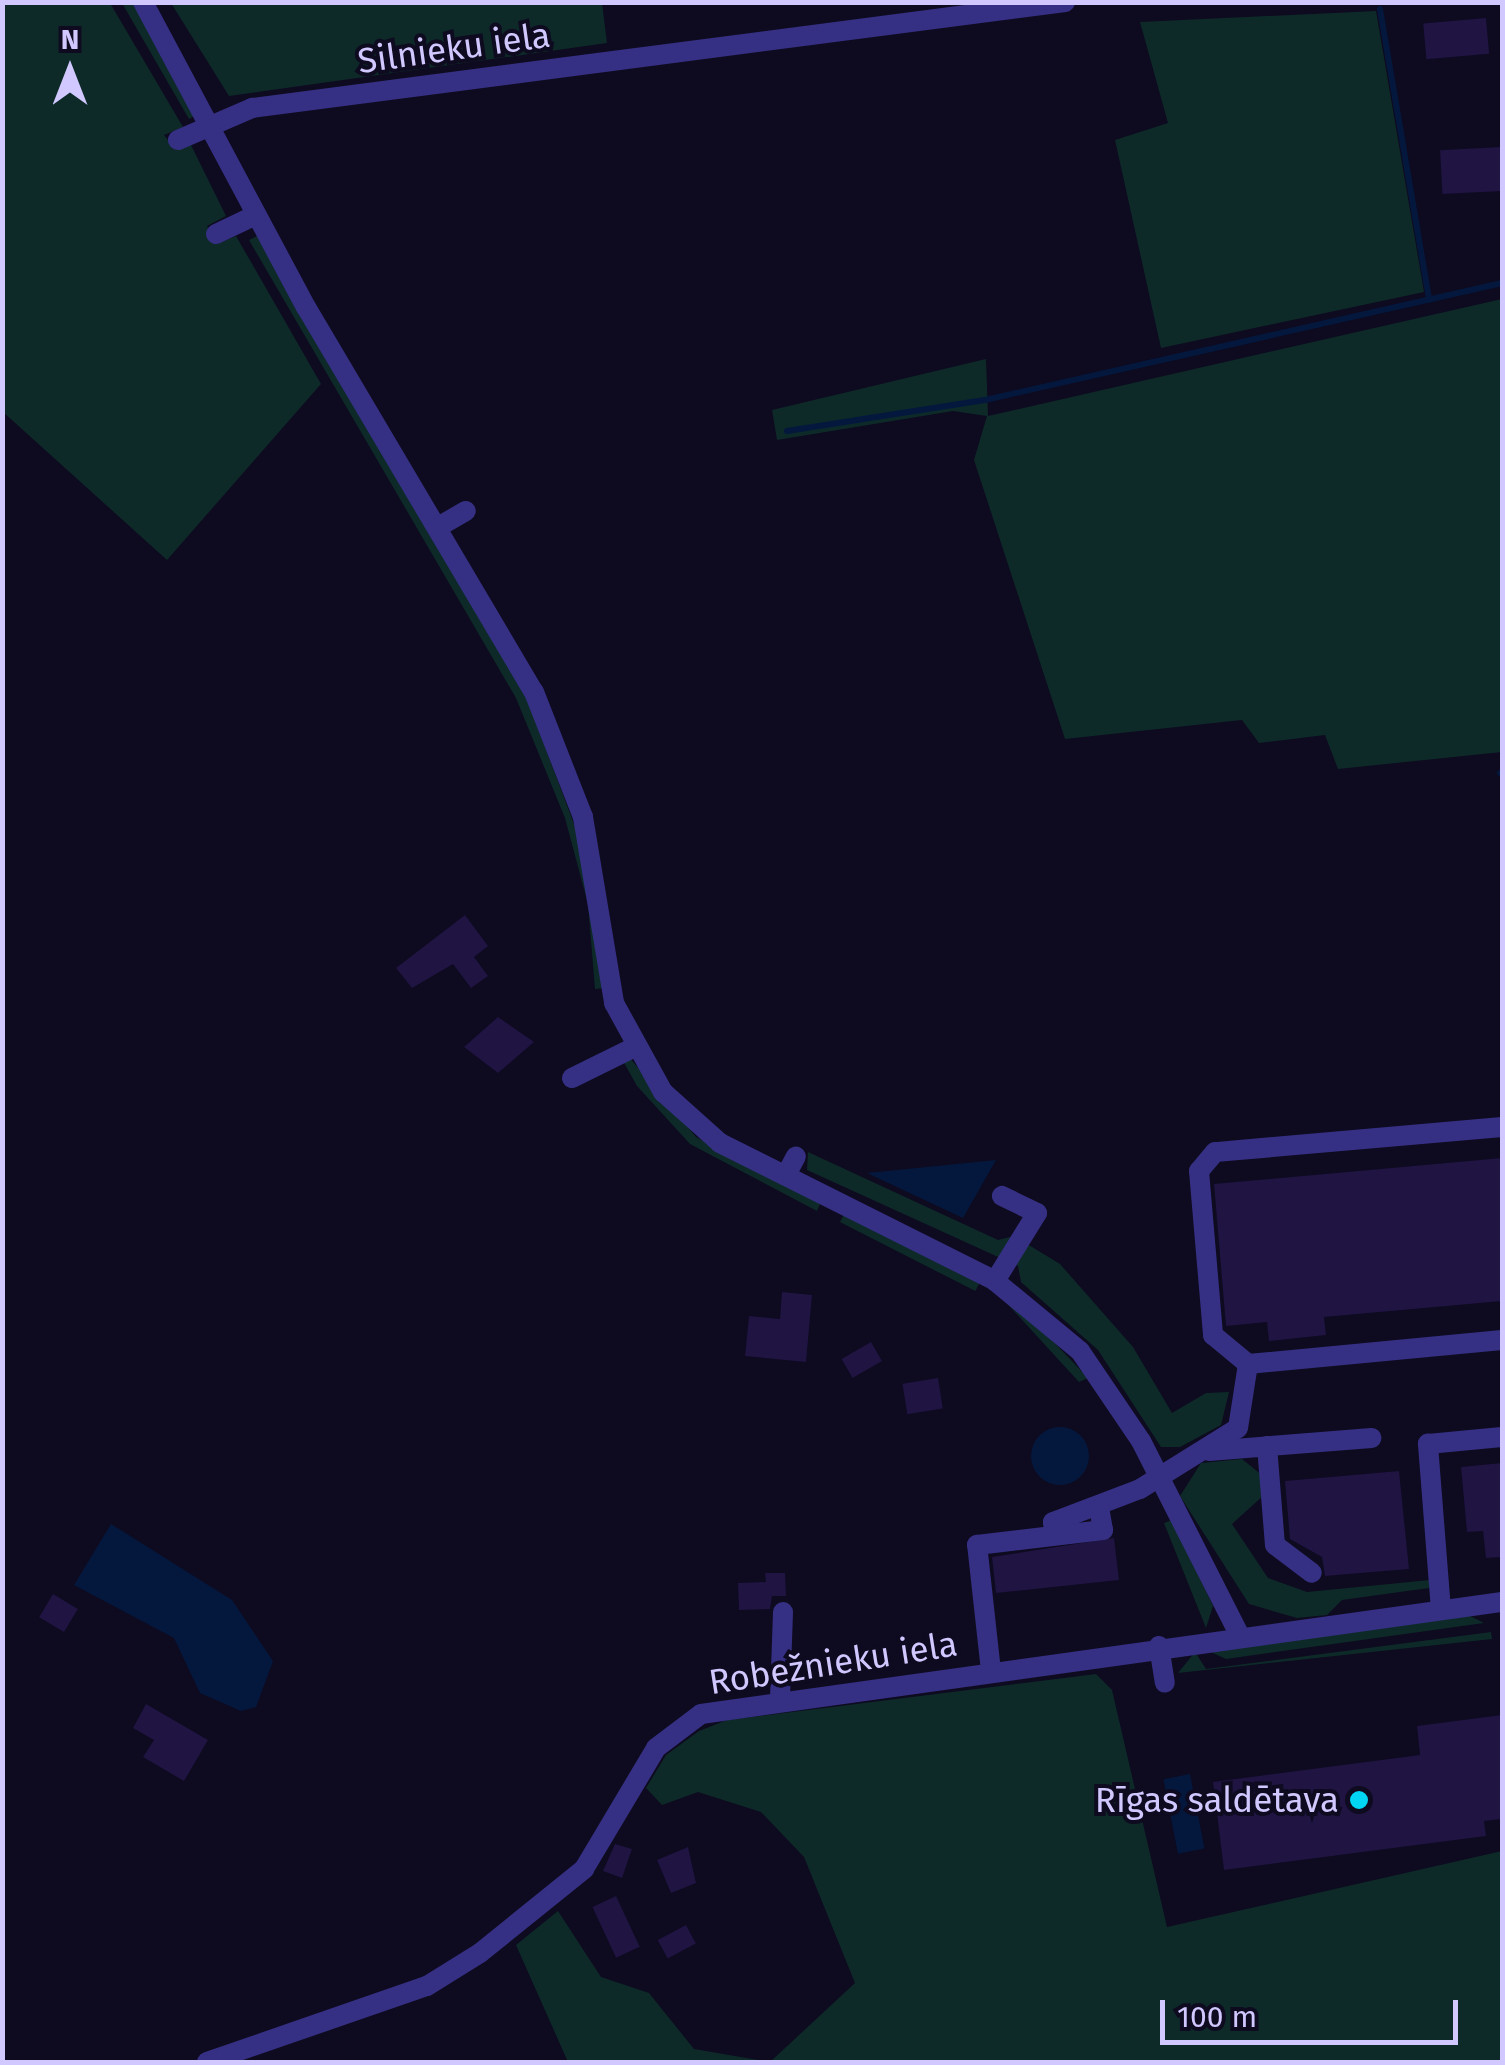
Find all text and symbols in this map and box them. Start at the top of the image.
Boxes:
street label: Silnieku iela [355,14,553,82]
north arrow [20,20,120,120]
text: N [61,23,79,56]
street label: Robežnieku iela [706,1623,960,1703]
place label: Rīgas saldētava [1095,1779,1339,1821]
marker: Rīgas saldētava [1348,1789,1370,1811]
scale bar [1165,1980,1462,2042]
text: 100 m [1177,1999,1257,2035]

